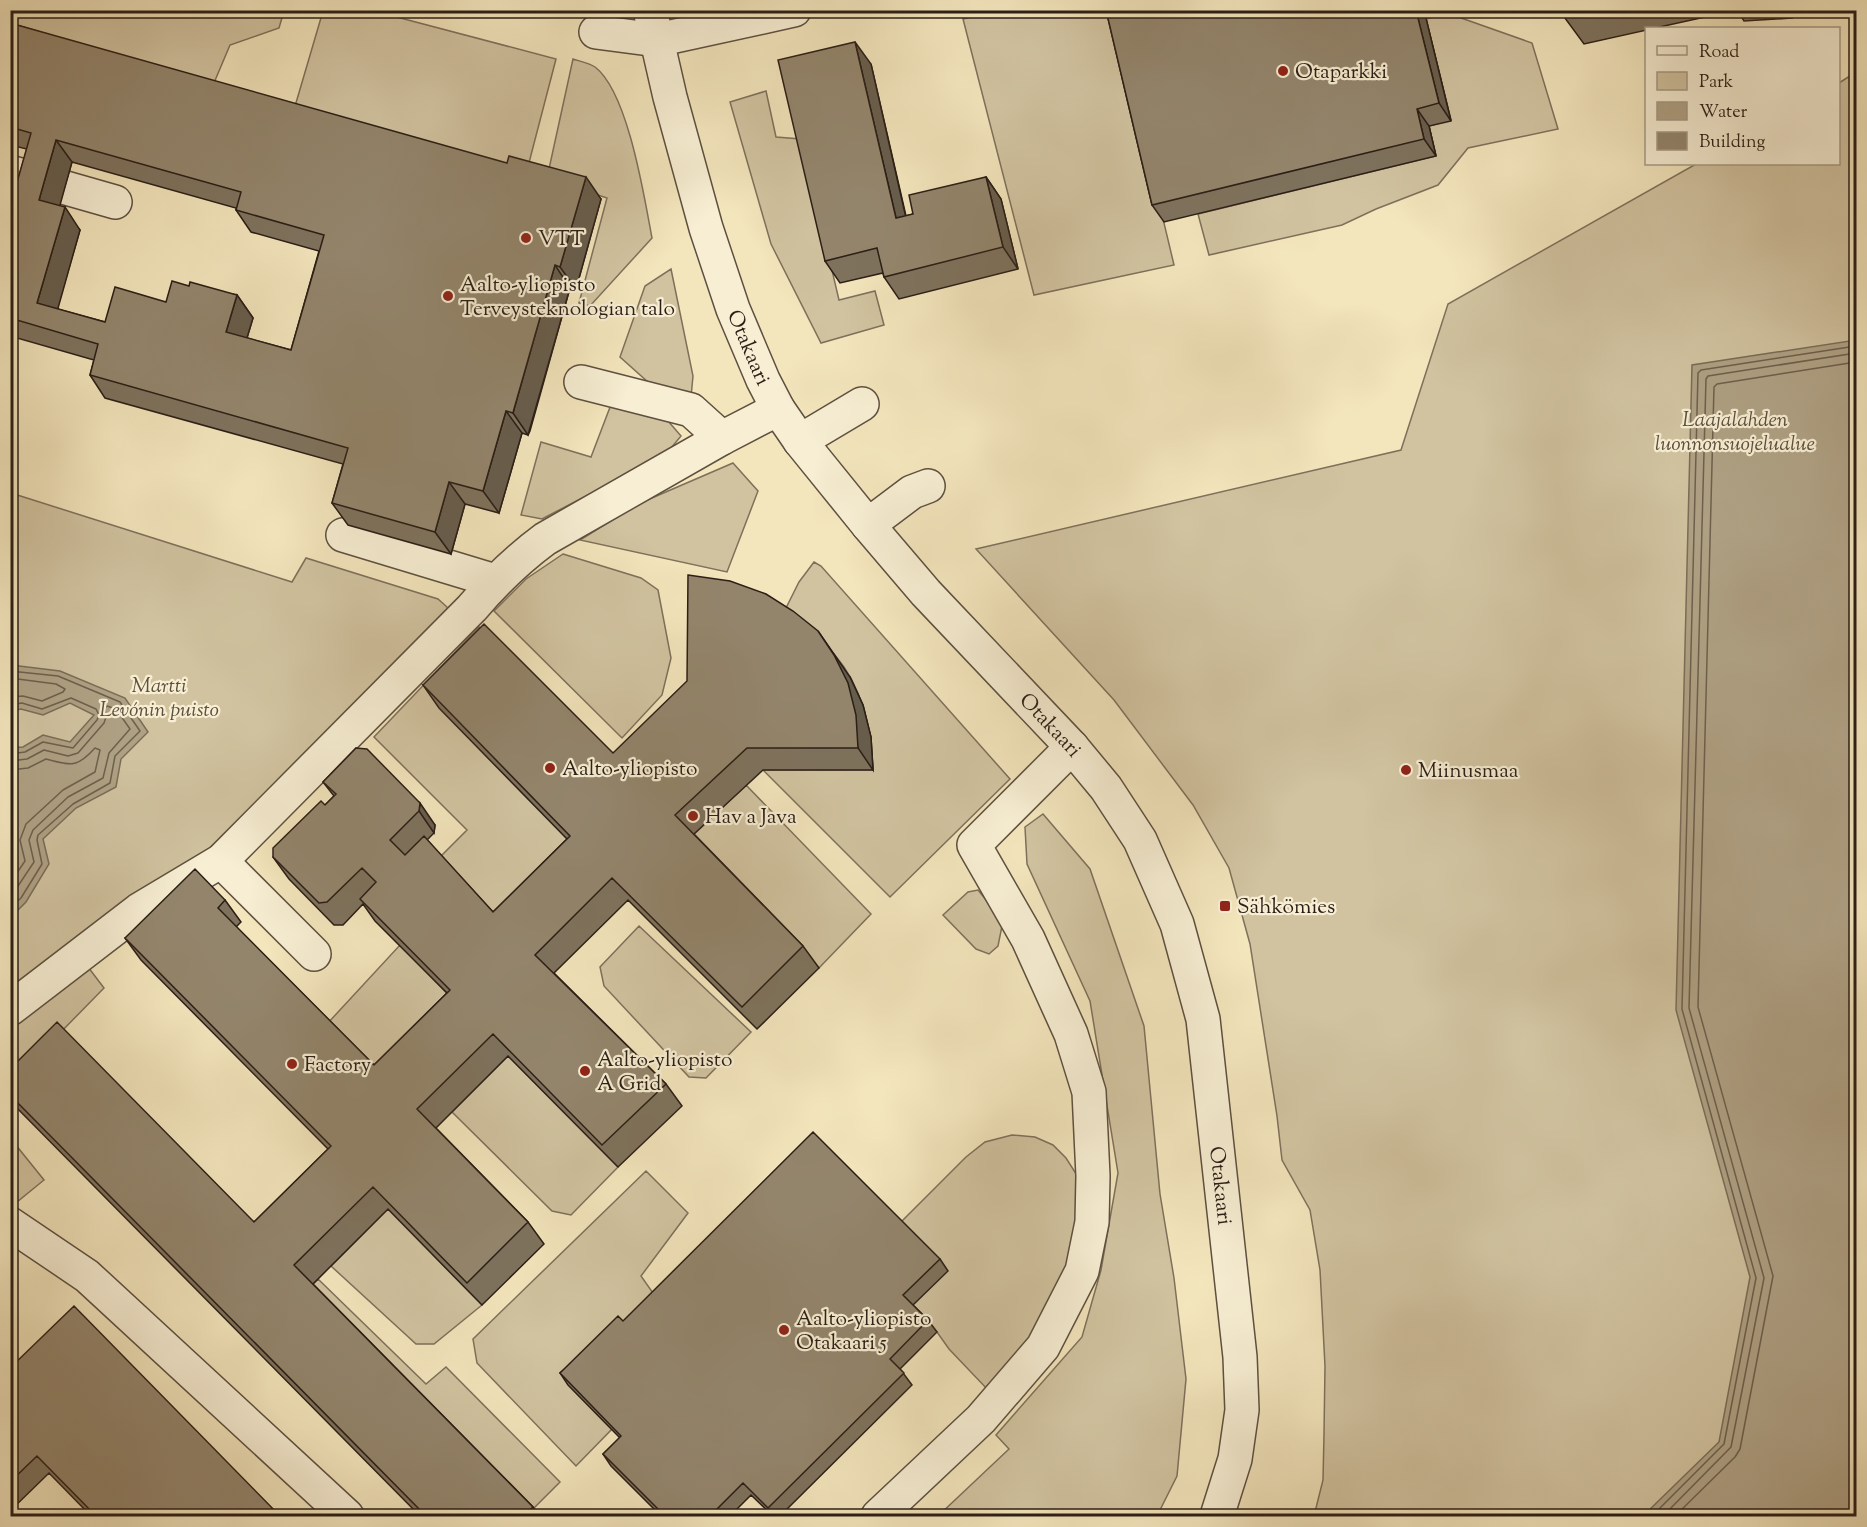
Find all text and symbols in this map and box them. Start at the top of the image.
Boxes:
legend [1645,27,1840,165]
text: Road [1699,40,1739,66]
place label: Otaparkki [1295,58,1387,88]
marker: Otaparkki [1276,64,1290,78]
text: Park [1699,70,1734,96]
text: Water [1699,100,1748,126]
text: Building [1699,130,1765,156]
place label: VTT [538,225,585,255]
marker: VTT [519,231,533,245]
place label: Aalto-yliopisto Terveysteknologian talo [460,271,675,325]
marker: Aalto-yliopisto Terveysteknologian talo [441,289,455,303]
street label: Otakaari [718,306,776,391]
park label: Laajalahden luonnonsuojelualue [1655,406,1815,460]
park label: Martti Levónin puisto [99,672,219,726]
street label: Otakaari [1011,687,1088,765]
place label: Aalto-yliopisto [562,755,697,785]
place label: Miinusmaa [1418,757,1519,787]
marker: Aalto-yliopisto [543,761,557,775]
marker: Miinusmaa [1399,763,1413,777]
place label: Hav a Java [705,803,797,833]
marker: Hav a Java [686,809,700,823]
place label: Sähkömies [1237,893,1335,923]
marker: Sähkömies [1218,899,1232,913]
place label: Aalto-yliopisto A Grid [597,1046,732,1100]
place label: Factory [304,1051,372,1081]
marker: Factory [285,1057,299,1071]
marker: Aalto-yliopisto A Grid [578,1064,592,1078]
street label: Otakaari [1200,1145,1238,1227]
place label: Aalto-yliopisto Otakaari 5 [796,1305,931,1359]
marker: Aalto-yliopisto Otakaari 5 [777,1323,791,1337]

